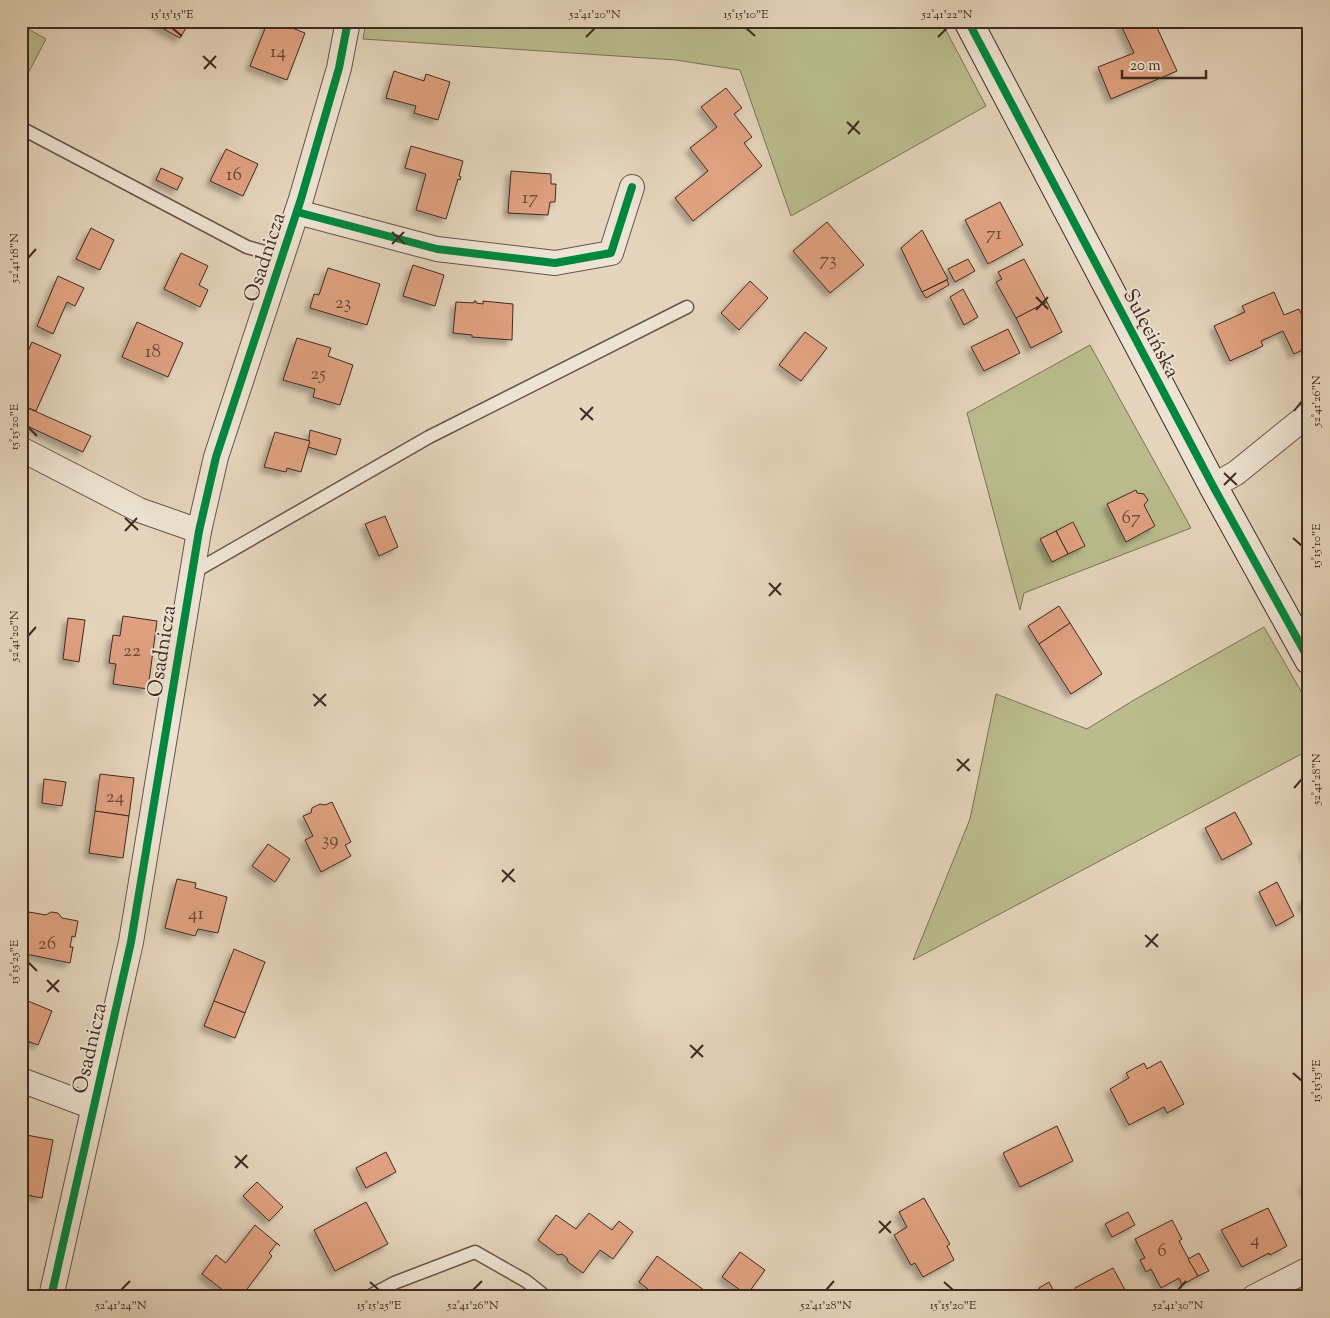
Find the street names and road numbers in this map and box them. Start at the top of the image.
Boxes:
street label: Osadnicza [237,209,295,306]
street label: Sulęcińska [1114,284,1186,384]
street label: Osadnicza [141,603,185,699]
street label: Osadnicza [66,1000,116,1097]

